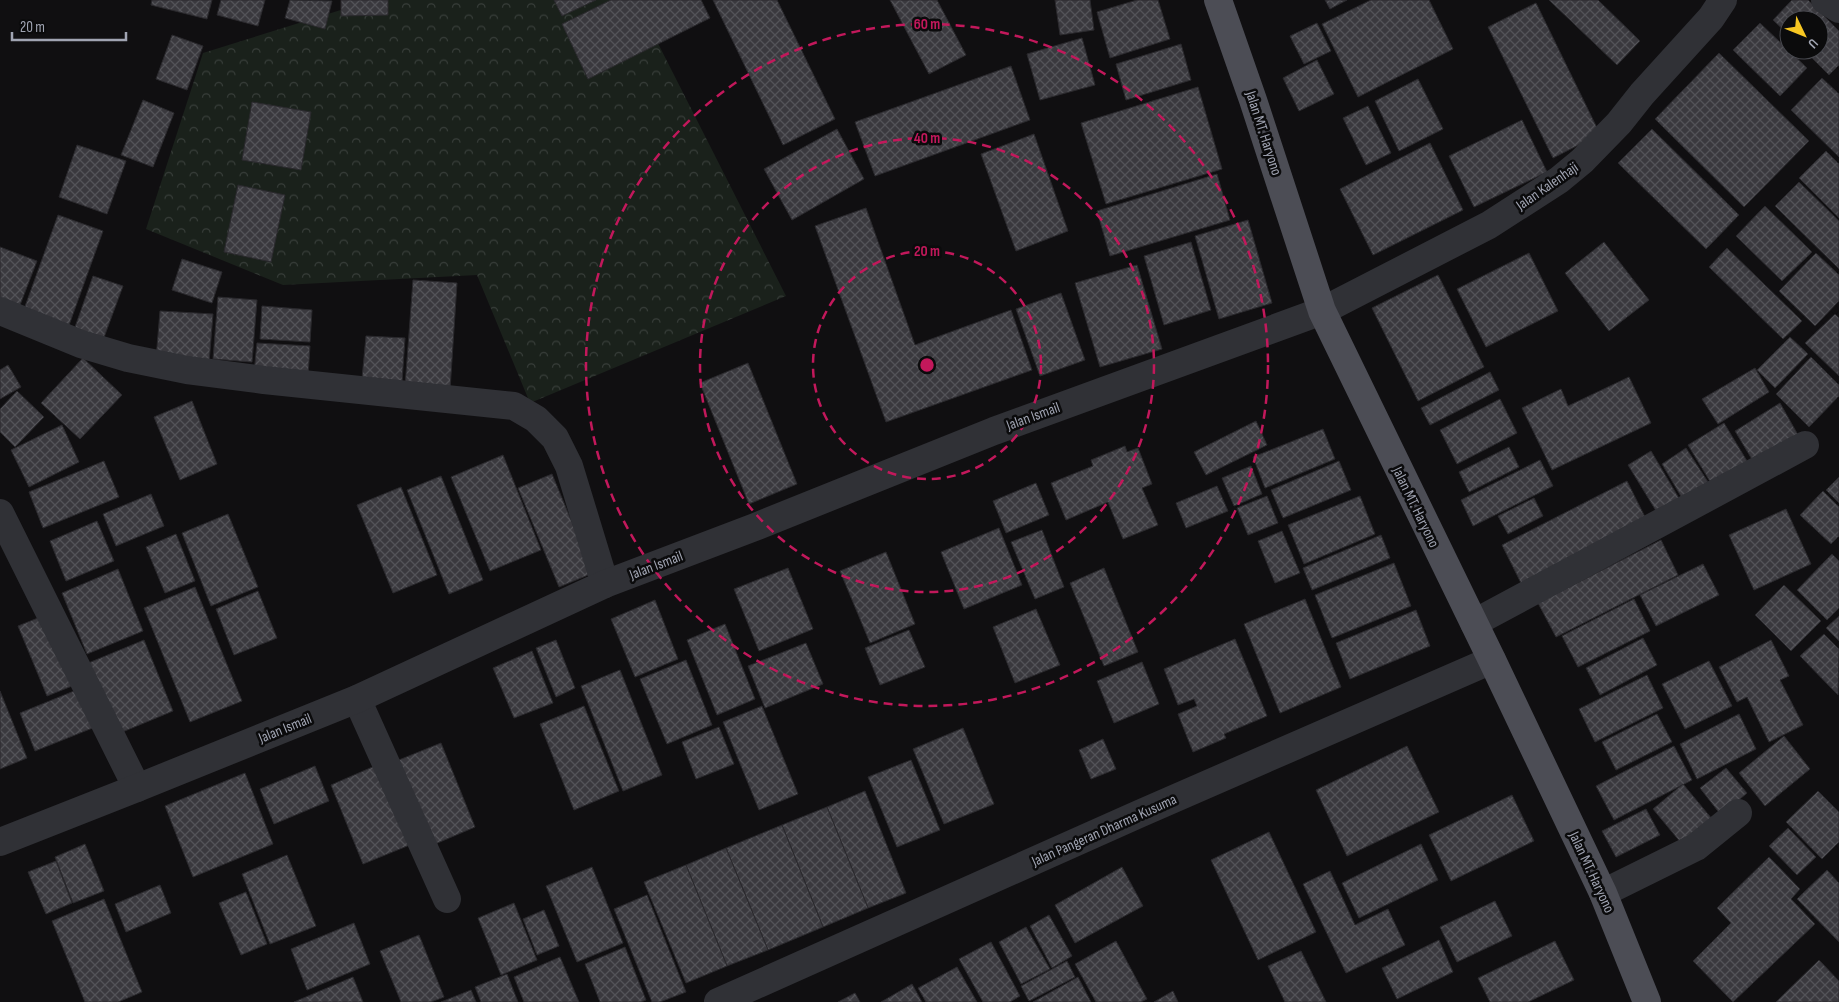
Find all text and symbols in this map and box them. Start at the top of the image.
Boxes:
scale bar [12,10,126,42]
north arrow [1779,10,1829,60]
text: 60 m [914,15,940,34]
text: 20 m [20,18,45,37]
text: U [1804,35,1822,52]
street label: Jalan MT. Haryono [1241,88,1286,178]
text: 40 m [914,129,940,148]
street label: Jalan Kalenhaji [1512,158,1582,215]
text: 20 m [914,242,940,261]
centre of rings [918,356,936,374]
street label: Jalan Ismail [1003,398,1063,435]
street label: Jalan MT. Haryono [1387,463,1443,551]
street label: Jalan Ismail [626,547,686,585]
street label: Jalan Ismail [255,709,315,748]
street label: Jalan Pangeran Dharma Kusuma [1028,790,1180,871]
street label: Jalan MT. Haryono [1564,828,1619,916]

